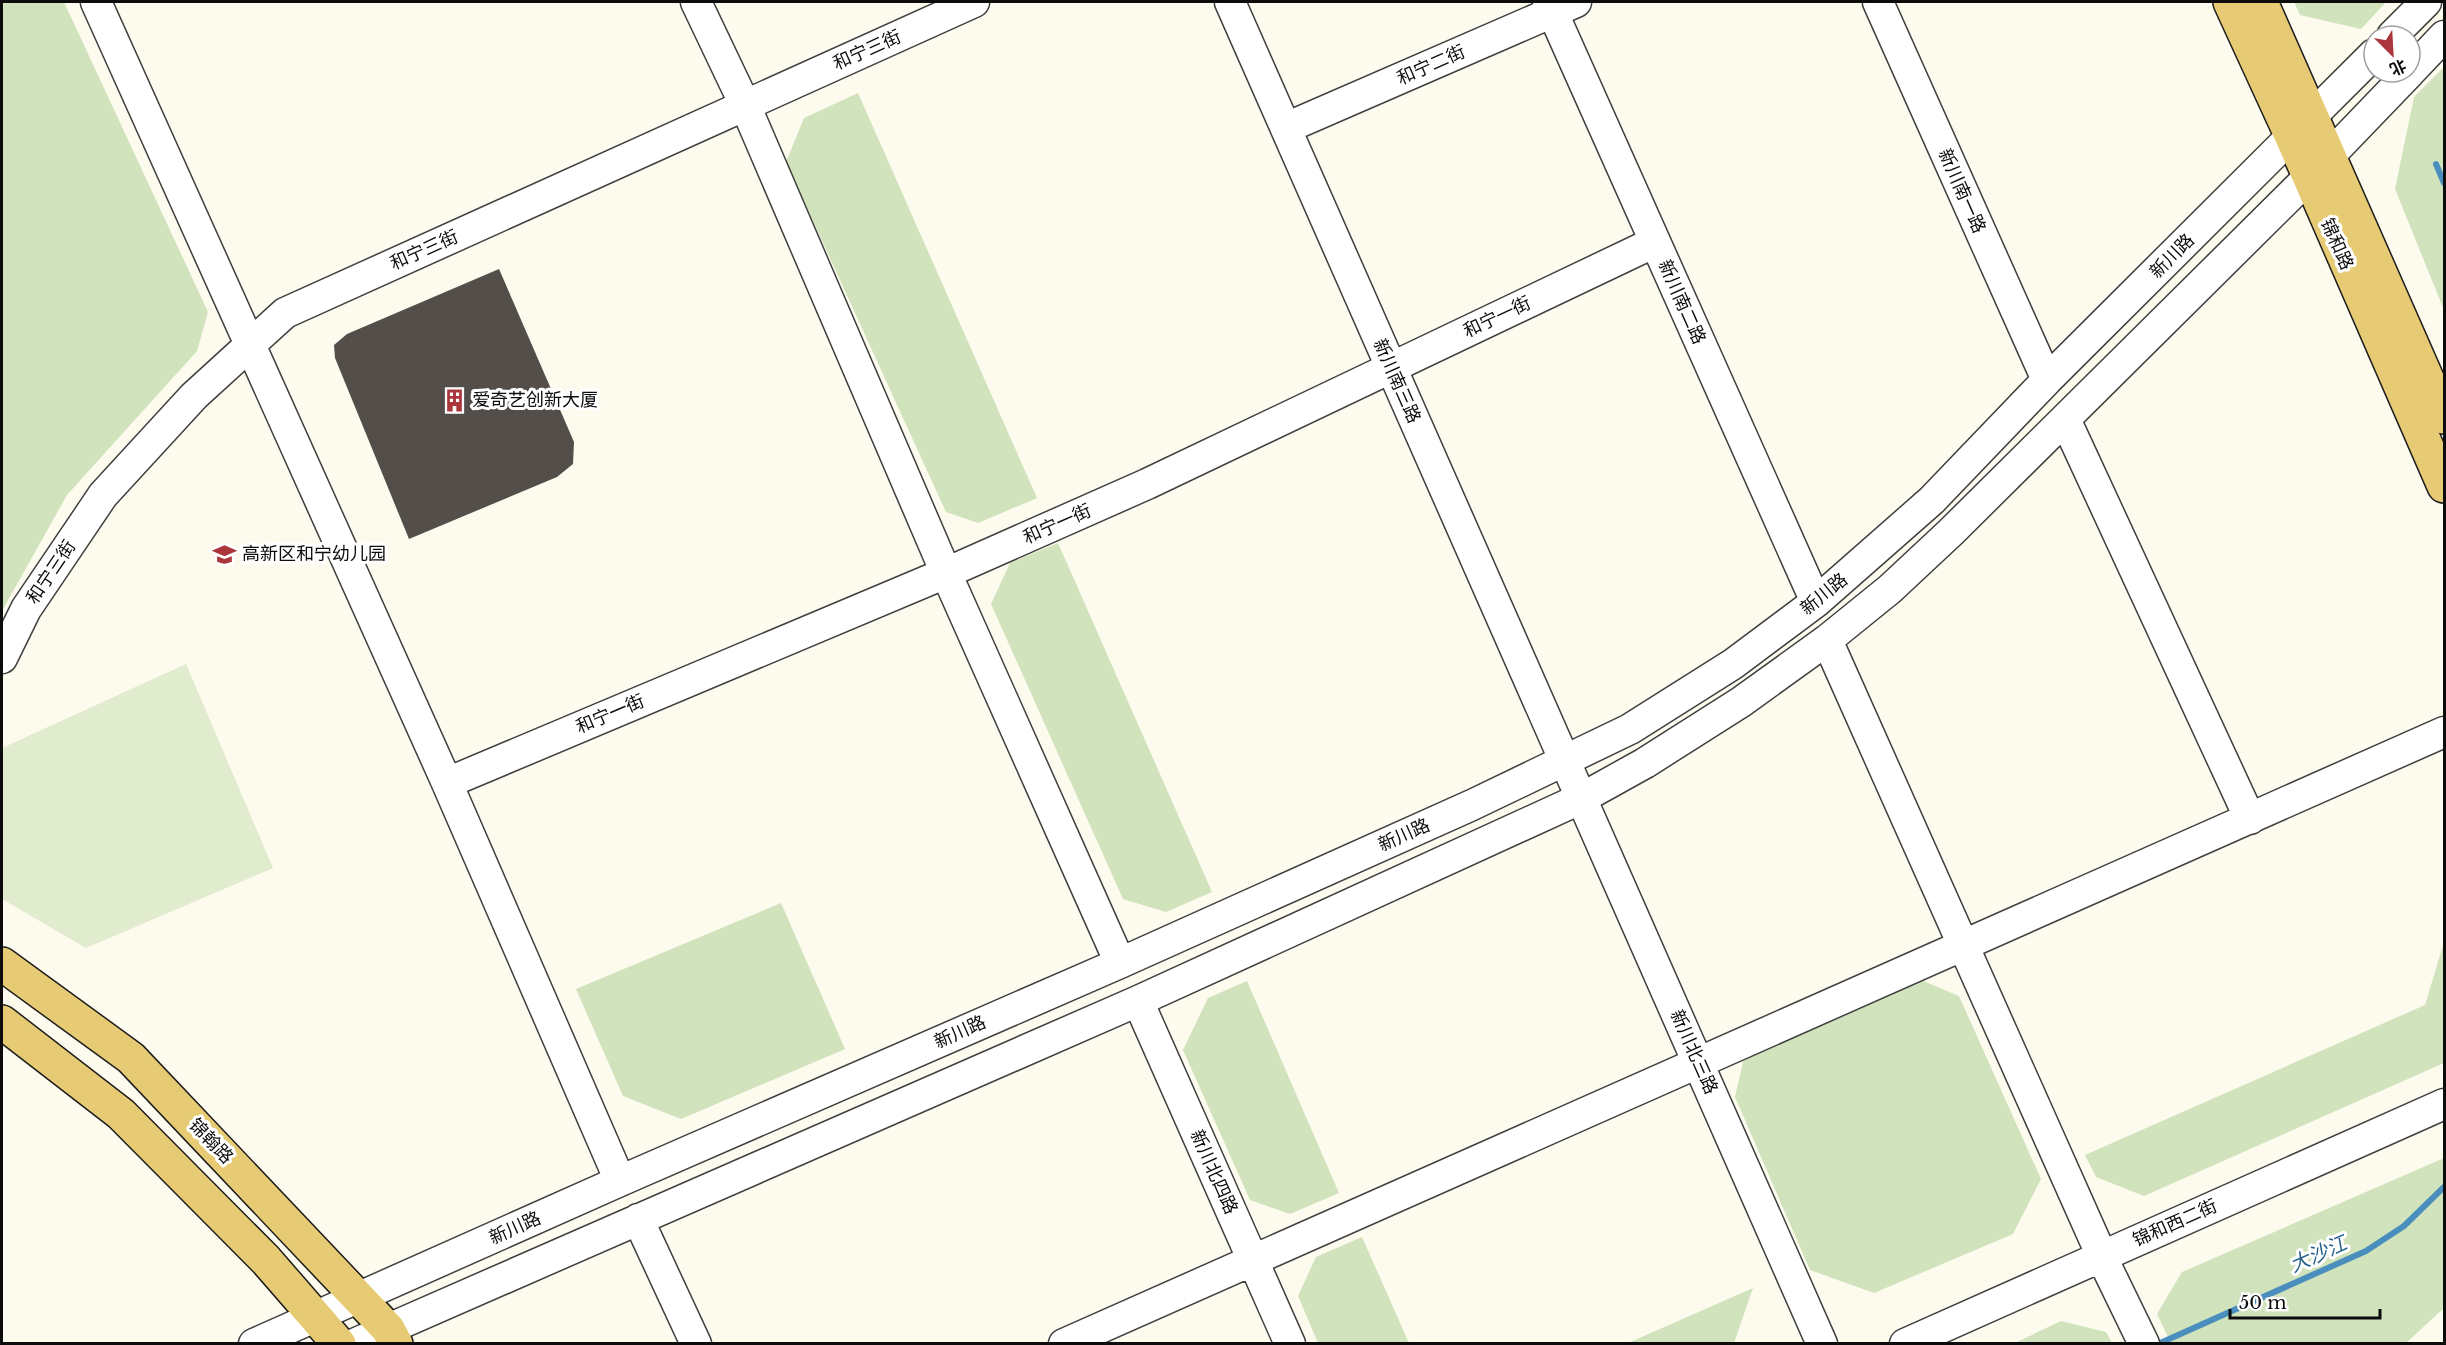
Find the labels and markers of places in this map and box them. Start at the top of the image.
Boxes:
building icon: 爱奇艺创新大厦 [441,387,467,413]
place label: 爱奇艺创新大厦 [472,389,598,411]
school or university icon: 高新区和宁幼儿园 [211,541,237,567]
place label: 高新区和宁幼儿园 [242,543,386,565]

